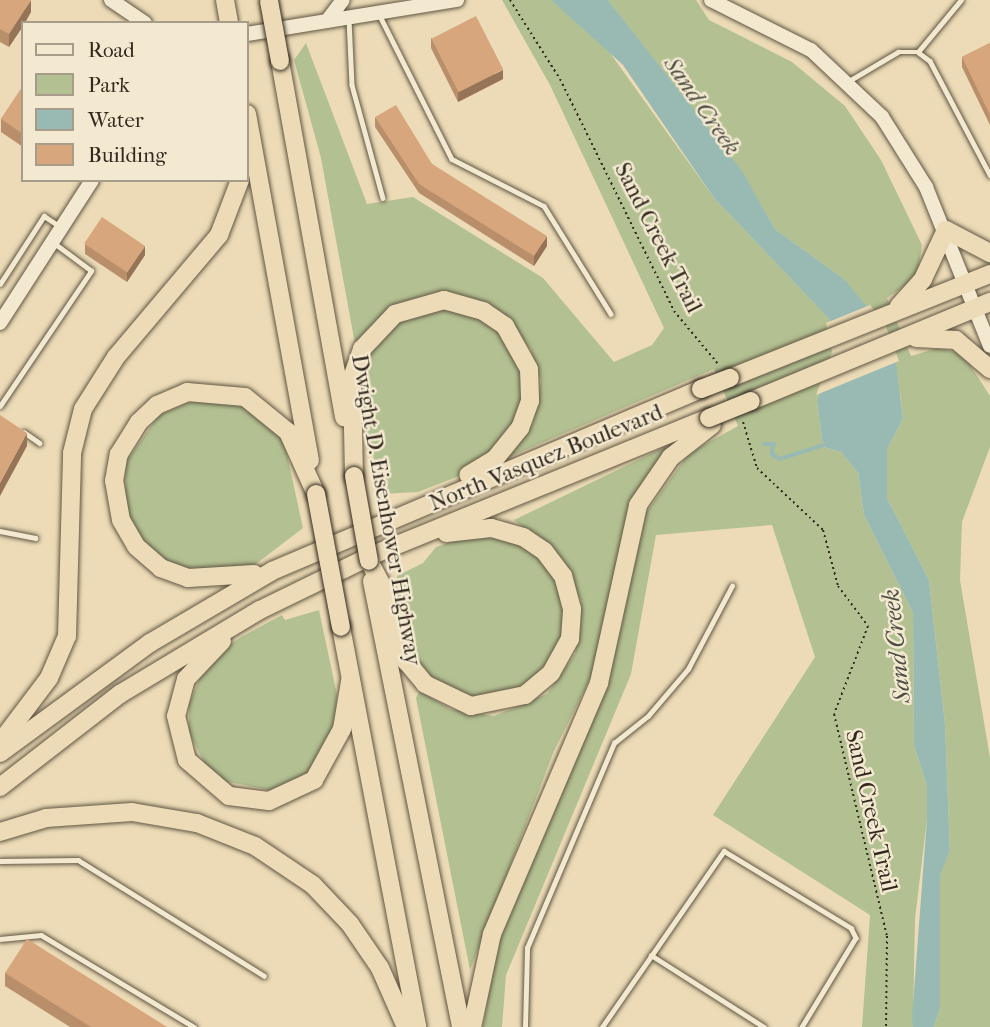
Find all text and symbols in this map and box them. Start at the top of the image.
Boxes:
legend [21,21,248,182]
text: Road [88,38,135,62]
water label: Sand Creek [657,51,747,161]
text: Park [88,73,130,97]
text: Water [88,108,144,132]
text: Building [88,143,166,167]
street label: Sand Creek Trail [608,158,708,318]
street label: Dwight D. Eisenhower Highway [345,352,427,668]
street label: North Vasquez Boulevard [425,399,667,517]
water label: Sand Creek [877,588,917,704]
street label: Sand Creek Trail [839,727,903,895]

